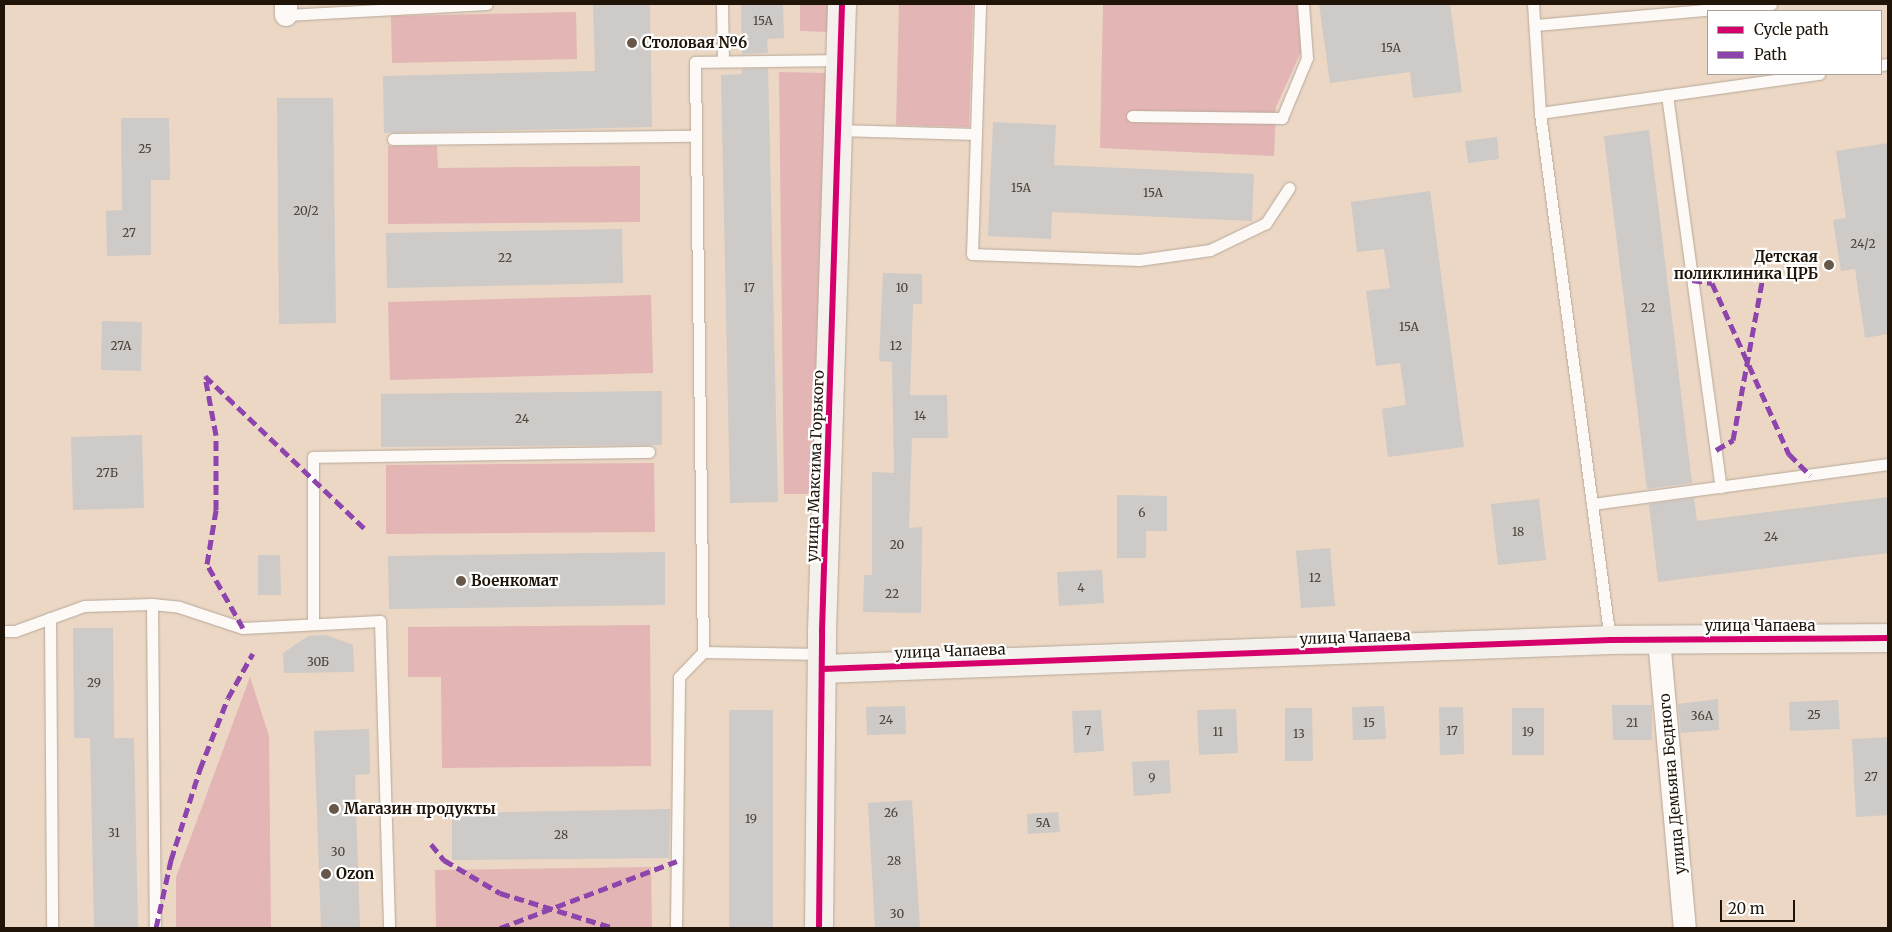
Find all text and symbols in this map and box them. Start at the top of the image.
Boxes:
legend [1707,10,1882,75]
house number: 15А [753,14,773,28]
text: Cycle path [1754,20,1829,39]
place label: Столовая №6 [642,34,747,52]
marker: Столовая №6 [626,37,638,49]
house number: 15А [1381,41,1401,55]
text: Path [1754,45,1787,64]
house number: 25 [138,142,152,156]
house number: 15А [1011,181,1031,195]
house number: 15А [1143,186,1163,200]
house number: 20/2 [293,204,319,218]
house number: 27 [122,226,136,240]
house number: 24/2 [1850,237,1876,251]
place label: Детская поликлиника ЦРБ [1674,247,1818,282]
house number: 22 [498,251,512,265]
marker: Детская поликлиника ЦРБ [1822,258,1836,272]
house number: 17 [743,281,755,295]
house number: 10 [896,281,908,295]
house number: 22 [1641,301,1655,315]
house number: 15А [1399,320,1419,334]
house number: 27А [111,339,131,353]
house number: 12 [890,339,902,353]
street label: улица Максима Горького [803,370,827,562]
house number: 14 [914,409,926,423]
house number: 24 [515,412,529,426]
house number: 27Б [96,466,118,480]
house number: 6 [1138,506,1146,520]
house number: 18 [1512,525,1524,539]
house number: 24 [1764,530,1778,544]
house number: 20 [890,538,904,552]
house number: 12 [1309,571,1321,585]
place label: Военкомат [471,572,558,590]
marker: Военкомат [455,575,467,587]
house number: 4 [1077,581,1085,595]
house number: 22 [885,587,899,601]
street label: улица Чапаева [1704,617,1816,635]
street label: улица Чапаева [1299,626,1411,648]
street label: улица Чапаева [894,640,1006,662]
house number: 30Б [307,655,329,669]
house number: 29 [87,676,101,690]
street label: улица Демьяна Бедного [1655,693,1689,875]
house number: 25 [1807,708,1821,722]
house number: 36А [1691,709,1713,723]
house number: 24 [879,713,893,727]
house number: 15 [1363,716,1375,730]
house number: 21 [1626,716,1638,730]
house number: 7 [1085,724,1091,738]
house number: 17 [1446,724,1458,738]
house number: 11 [1213,725,1223,739]
house number: 19 [1522,725,1534,739]
house number: 13 [1293,727,1305,741]
house number: 27 [1864,770,1878,784]
house number: 9 [1148,771,1156,785]
place label: Магазин продукты [344,800,496,818]
marker: Магазин продукты [328,803,340,815]
house number: 26 [884,806,898,820]
house number: 19 [745,812,757,826]
house number: 5А [1035,816,1051,830]
house number: 31 [108,826,120,840]
house number: 28 [554,828,568,842]
house number: 30 [331,845,345,859]
house number: 28 [887,854,901,868]
place label: Ozon [336,865,374,883]
marker: Ozon [320,868,332,880]
scale bar [1722,890,1797,922]
text: 20 m [1728,899,1765,918]
house number: 30 [890,907,904,921]

